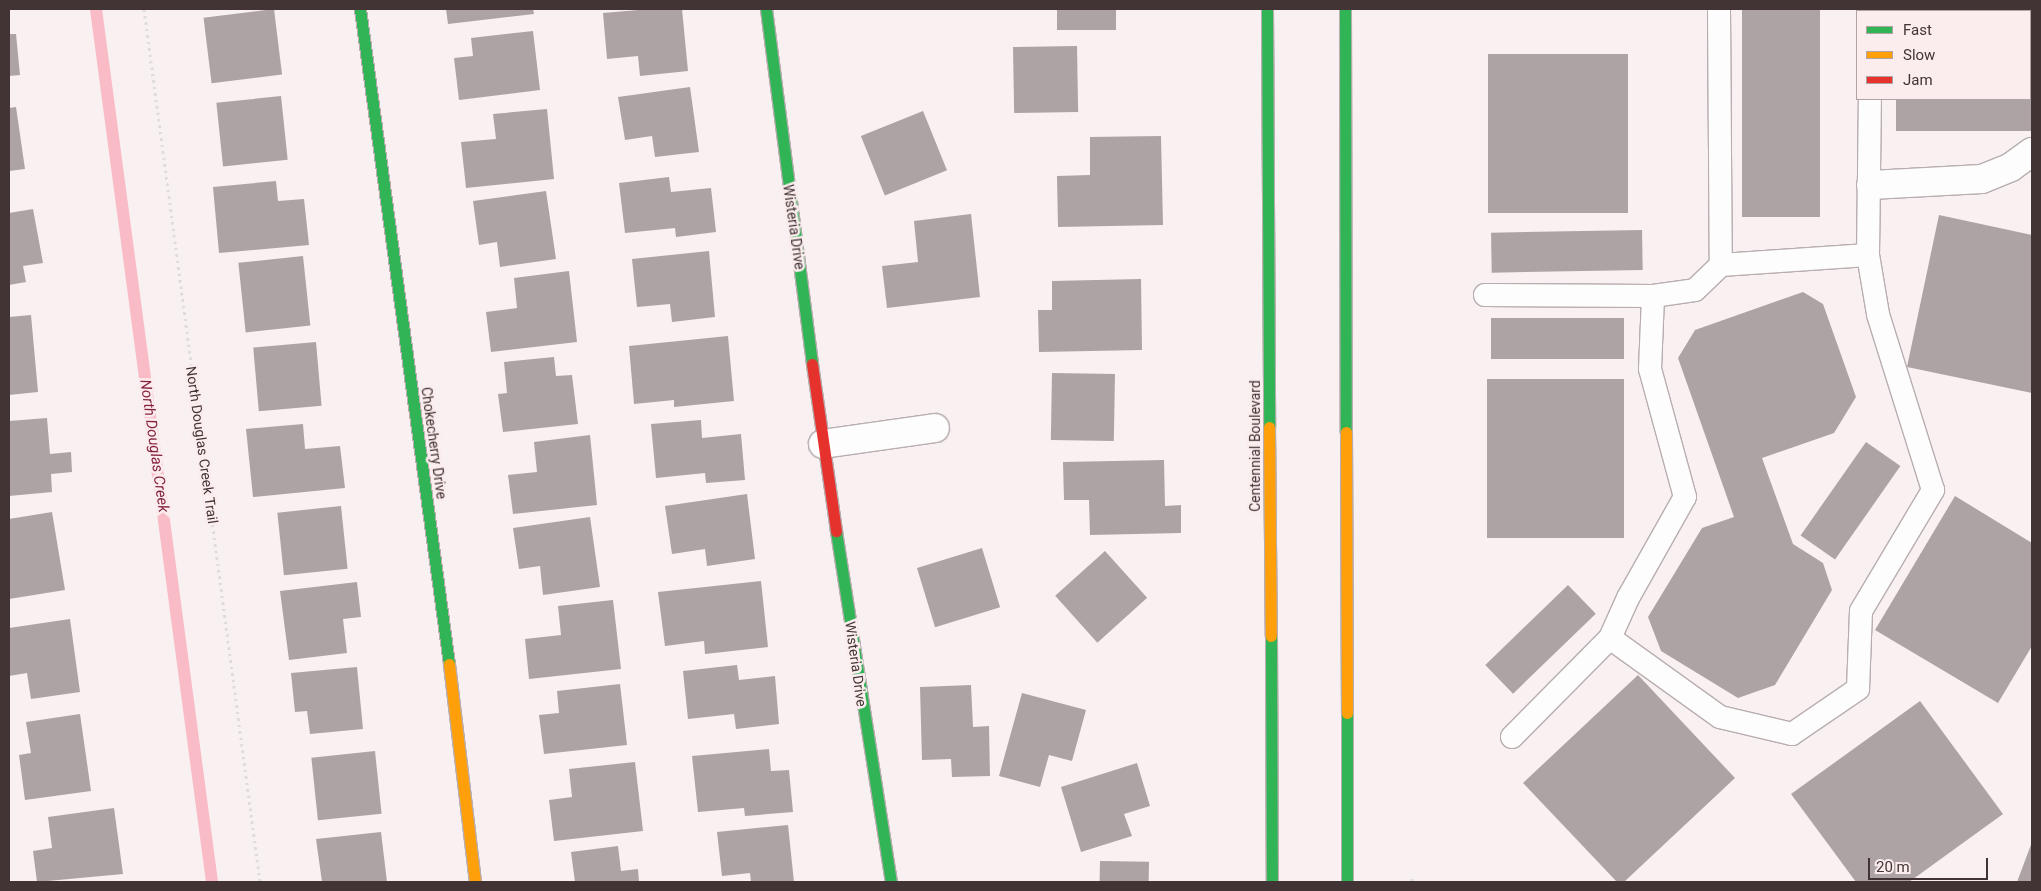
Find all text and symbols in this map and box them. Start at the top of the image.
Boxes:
legend [1856,10,2031,100]
text: Fast [1903,21,1932,39]
text: Slow [1903,46,1935,64]
text: Jam [1903,71,1933,89]
street label: Wisteria Drive [780,183,808,271]
street label: North Douglas Creek Trail [183,365,221,525]
water label: North Douglas Creek [136,378,172,514]
street label: Centennial Boulevard [1247,380,1263,512]
street label: Chokecherry Drive [418,386,450,500]
street label: Wisteria Drive [842,620,870,708]
scale bar [1871,848,1991,880]
text: 20 m [1876,858,1910,876]

